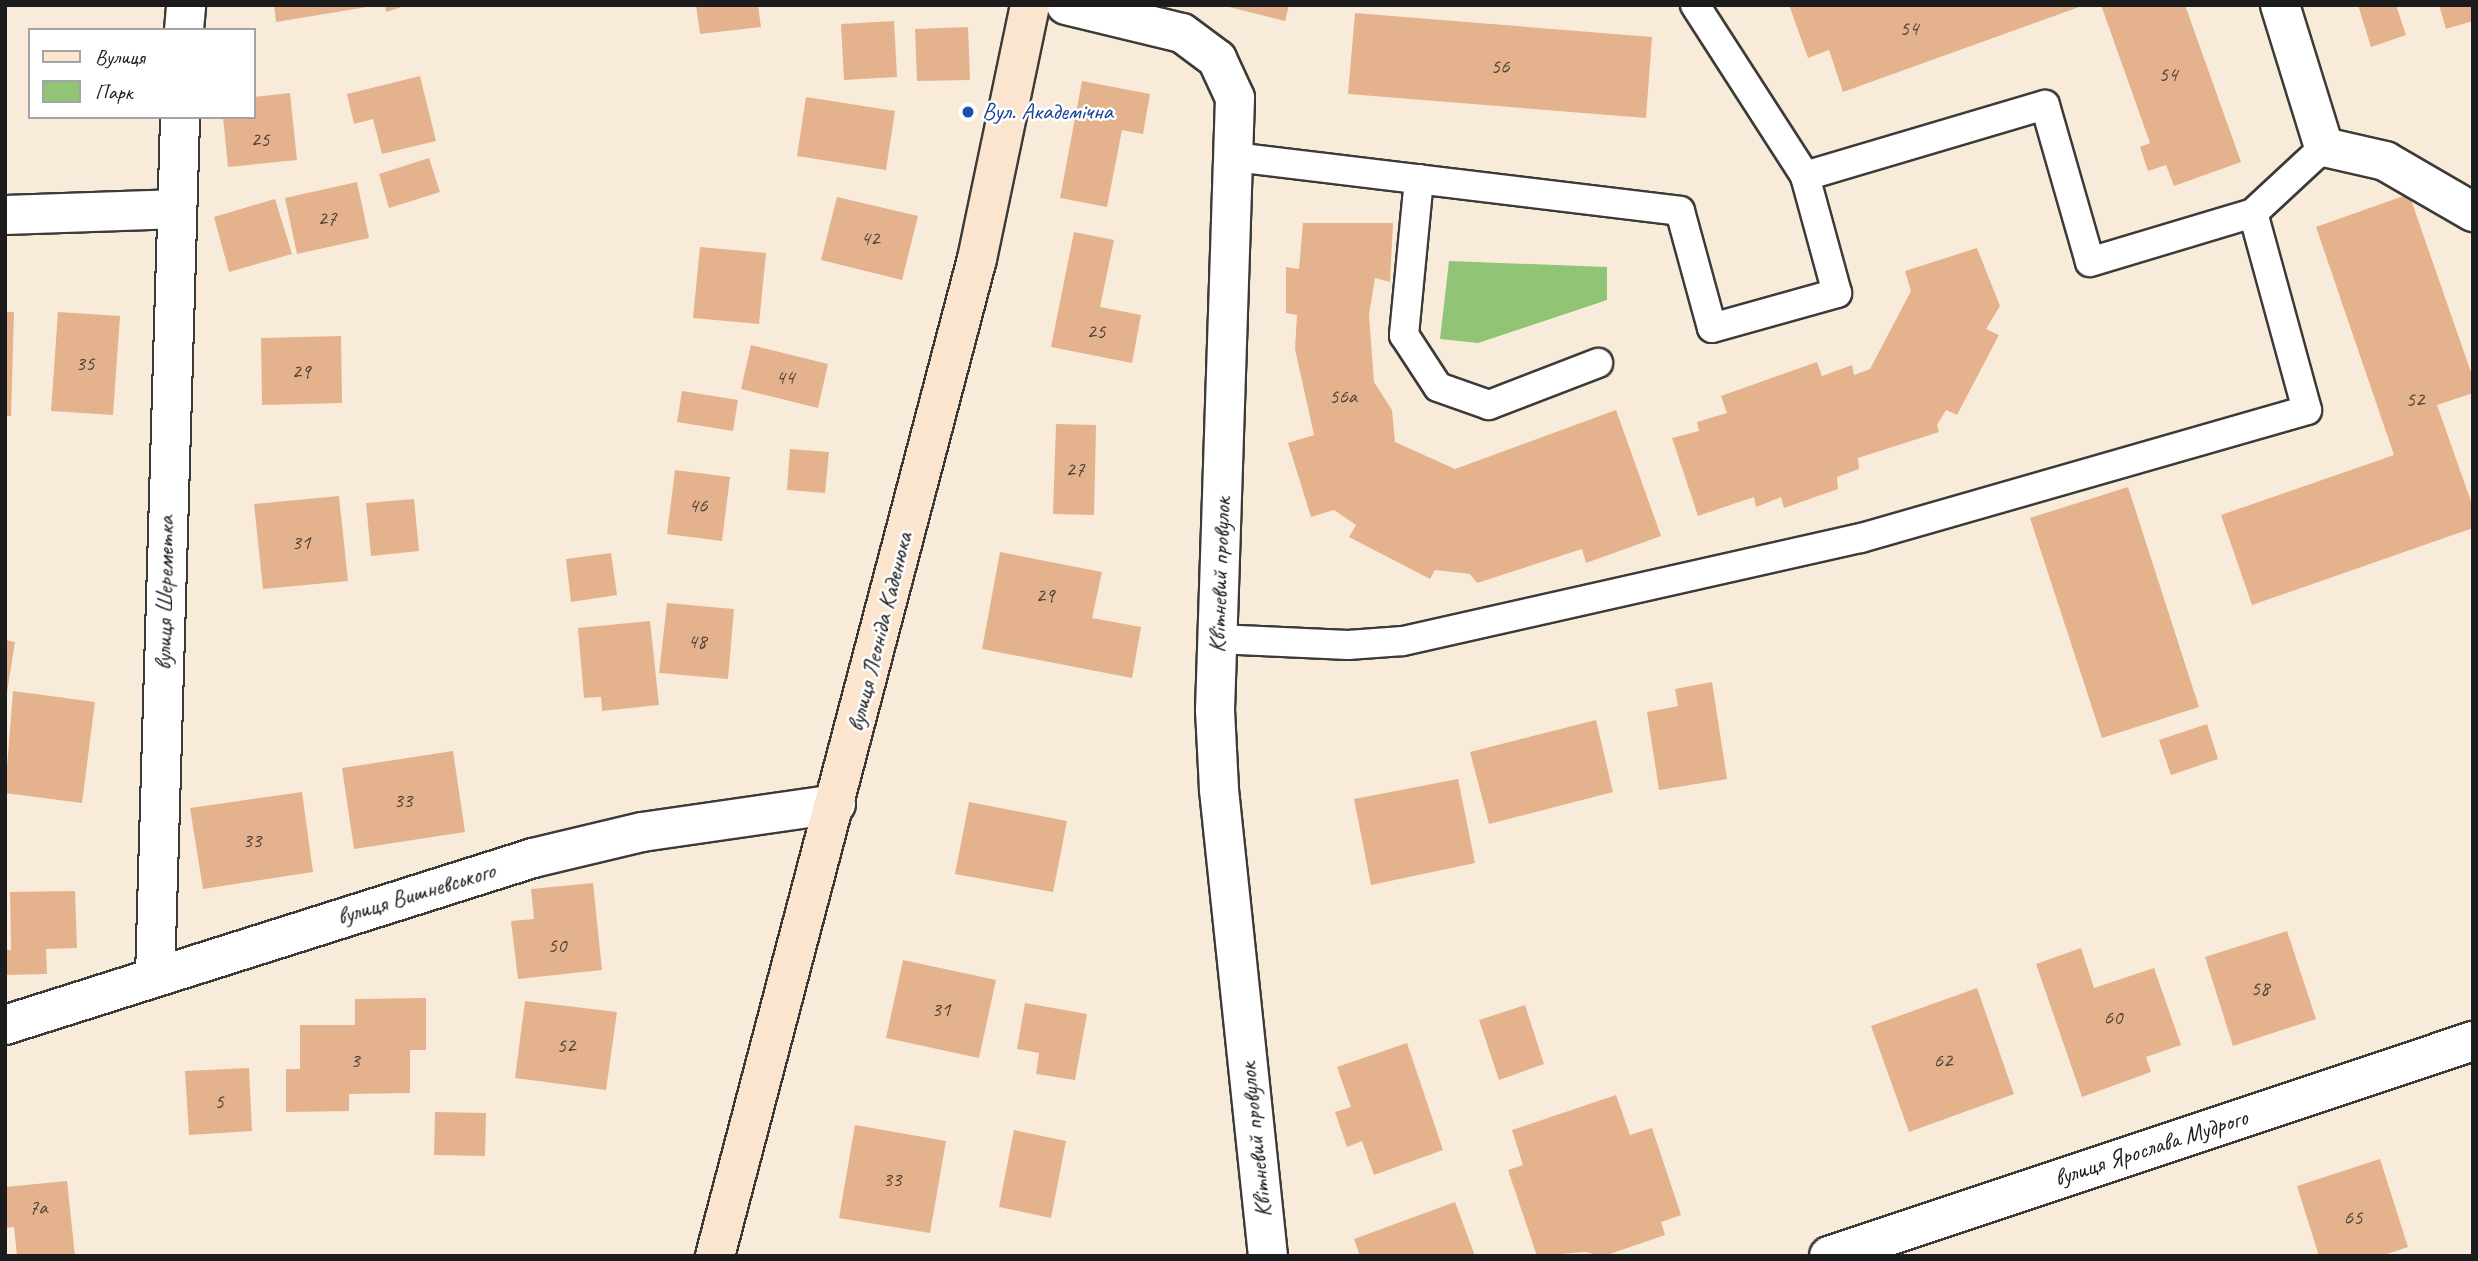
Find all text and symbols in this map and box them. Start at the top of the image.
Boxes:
house number: 54 [1900,15,1918,41]
legend [28,28,256,119]
text: Вулиця [95,44,145,70]
house number: 56 [1491,53,1509,79]
house number: 54 [2159,61,2177,87]
text: Парк [95,79,132,105]
place label: Вул. Академічна [982,98,1113,126]
marker: Вул. Академічна [960,104,976,120]
house number: 25 [251,126,269,152]
house number: 27 [318,205,336,231]
house number: 42 [861,225,879,251]
house number: 25 [1087,318,1105,344]
house number: 35 [76,350,94,376]
house number: 29 [292,358,310,384]
house number: 44 [776,364,794,390]
house number: 56а [1329,383,1357,409]
house number: 52 [2406,386,2424,412]
house number: 27 [1066,456,1084,482]
house number: 46 [689,492,707,518]
street label: Квітневий провулок [1203,497,1237,653]
street label: вулиця Шереметка [149,515,181,671]
house number: 31 [292,529,310,555]
street label: вулиця Леоніда Каденюка [841,529,919,735]
house number: 29 [1036,582,1054,608]
house number: 48 [688,628,706,654]
house number: 33 [394,787,412,813]
house number: 33 [243,827,261,853]
street label: вулиця Вишневського [334,856,498,932]
house number: 50 [548,932,566,958]
house number: 58 [2251,975,2269,1001]
house number: 31 [932,996,950,1022]
house number: 60 [2104,1004,2122,1030]
house number: 52 [557,1032,575,1058]
house number: 3 [350,1047,360,1073]
house number: 62 [1934,1047,1952,1073]
street label: Квітневий провулок [1234,1061,1278,1219]
house number: 5 [214,1088,224,1114]
street label: вулиця Ярослава Мудрого [2051,1103,2251,1193]
house number: 33 [883,1166,901,1192]
house number: 7а [29,1194,47,1220]
house number: 65 [2344,1204,2362,1230]

